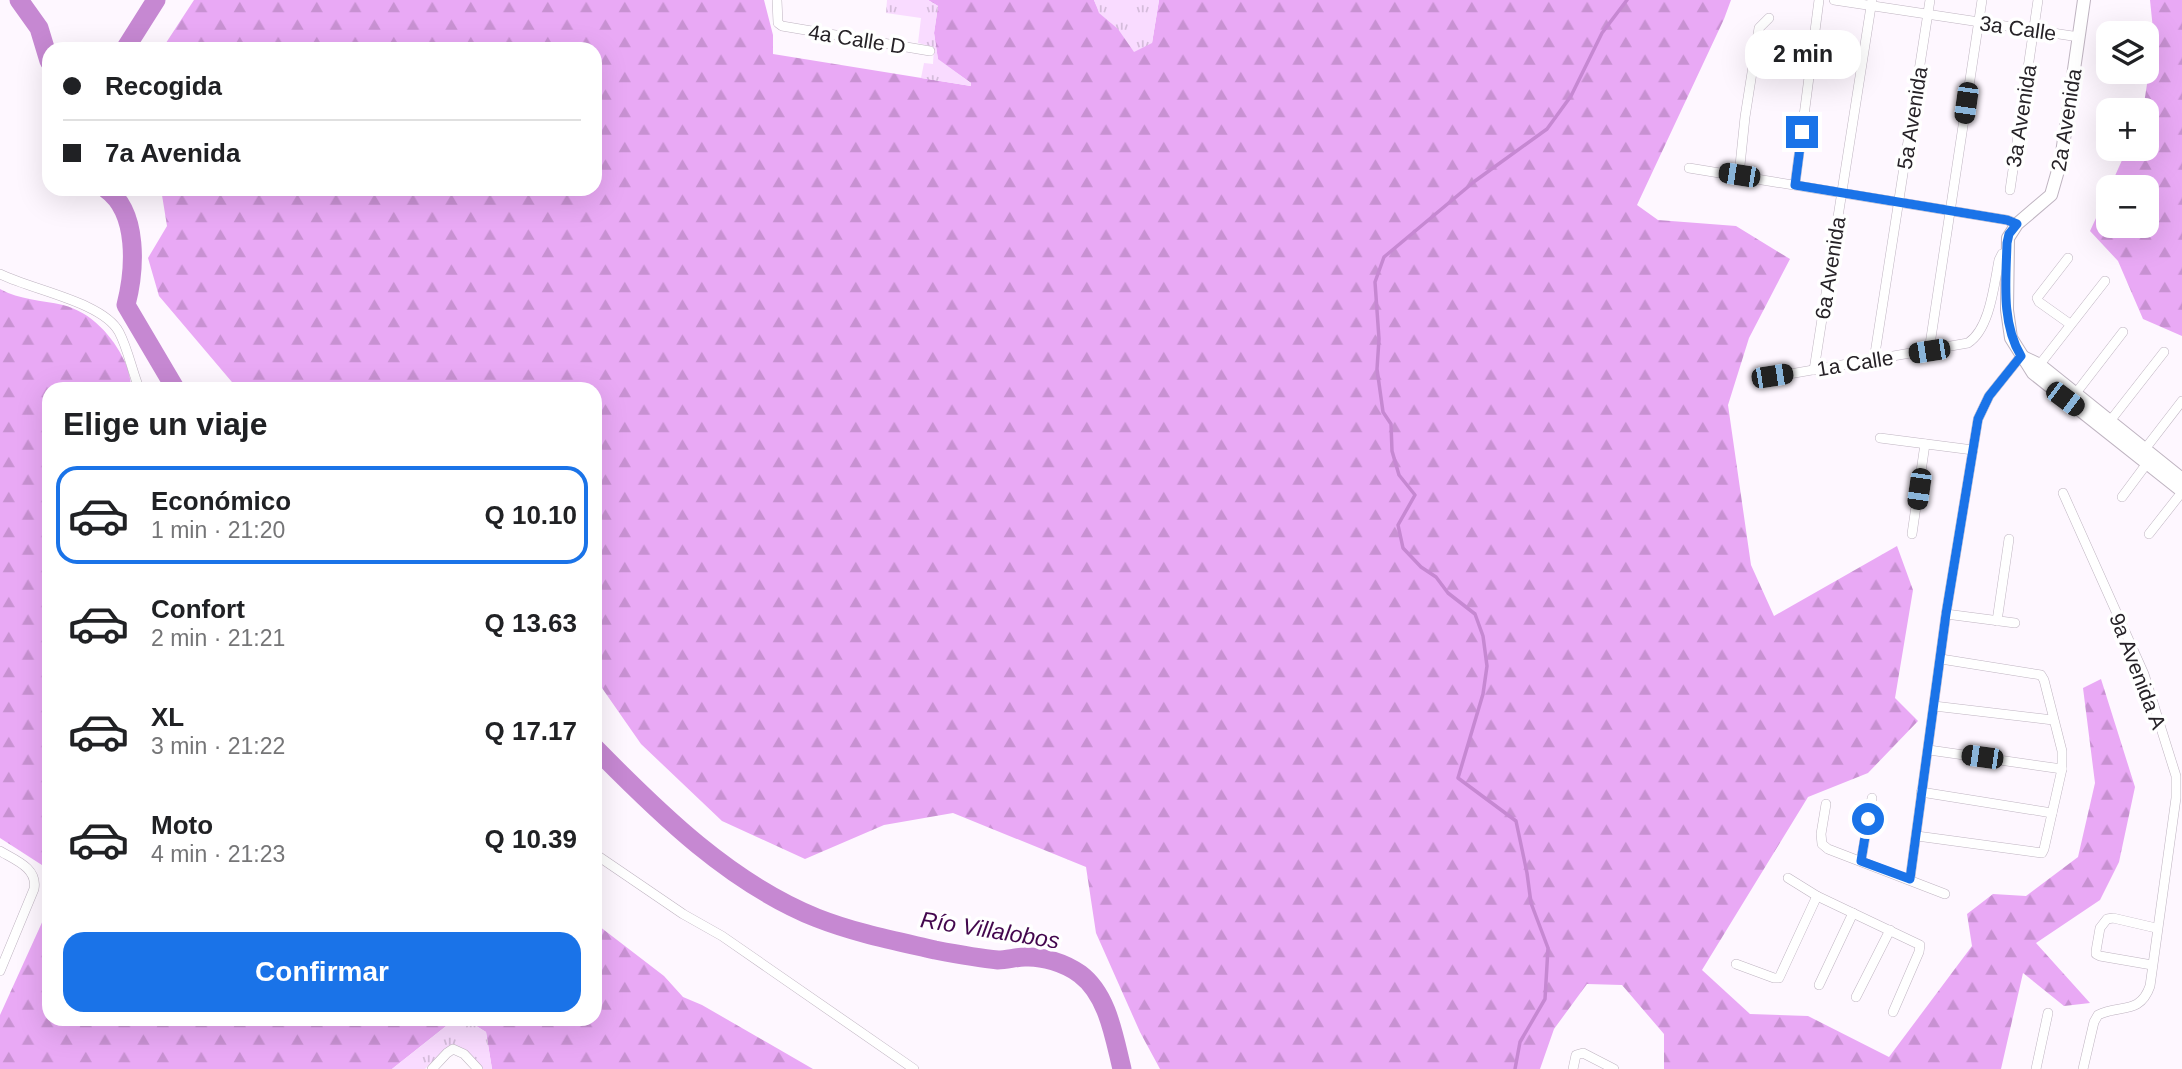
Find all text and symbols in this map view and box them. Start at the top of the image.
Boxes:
street label: 3a Calle [1978,11,2058,45]
street label: 4a Calle D [807,20,907,58]
map controls [2096,21,2159,238]
button: layers [2096,21,2159,84]
callout: 2 min [1744,31,1860,80]
text: 2 min [1773,41,1833,67]
street label: 3a Avenida [2002,63,2041,169]
street label: 5a Avenida [1893,65,1932,171]
street label: 2a Avenida [2047,67,2086,173]
text: Recogida [105,71,222,101]
car [1953,81,1980,125]
button: + [2096,98,2159,161]
route end [1786,116,1818,148]
text: 7a Avenida [105,138,240,168]
car [1717,161,1762,189]
button: − [2096,175,2159,238]
street label: 6a Avenida [1811,215,1850,321]
car [1907,337,1952,365]
street label: 1a Calle [1815,346,1895,380]
car [1750,362,1795,390]
car [2042,378,2089,420]
text: Elige un viaje [63,406,268,442]
car [1906,467,1933,511]
icon: car [67,484,130,547]
text: Económico [151,486,291,516]
text: Q 10.10 [484,500,577,530]
text: 1 min · 21:20 [151,517,285,543]
icon: car [67,592,130,655]
text: Confort [151,594,245,624]
text: Q 13.63 [484,608,577,638]
street label: 9a Avenida A [2105,610,2171,732]
text: 2 min · 21:21 [151,625,285,651]
icon: car [67,700,130,763]
text: XL [151,702,184,732]
text: Q 17.17 [484,716,577,746]
text: 3 min · 21:22 [151,733,285,759]
car [1960,744,2005,770]
route start [1852,803,1884,835]
icon: car [67,808,130,871]
text: Moto [151,810,213,840]
text: Q 10.39 [484,824,577,854]
text: 4 min · 21:23 [151,841,285,867]
water label: Río Villalobos [919,906,1062,954]
button: Confirmar [63,932,581,1012]

